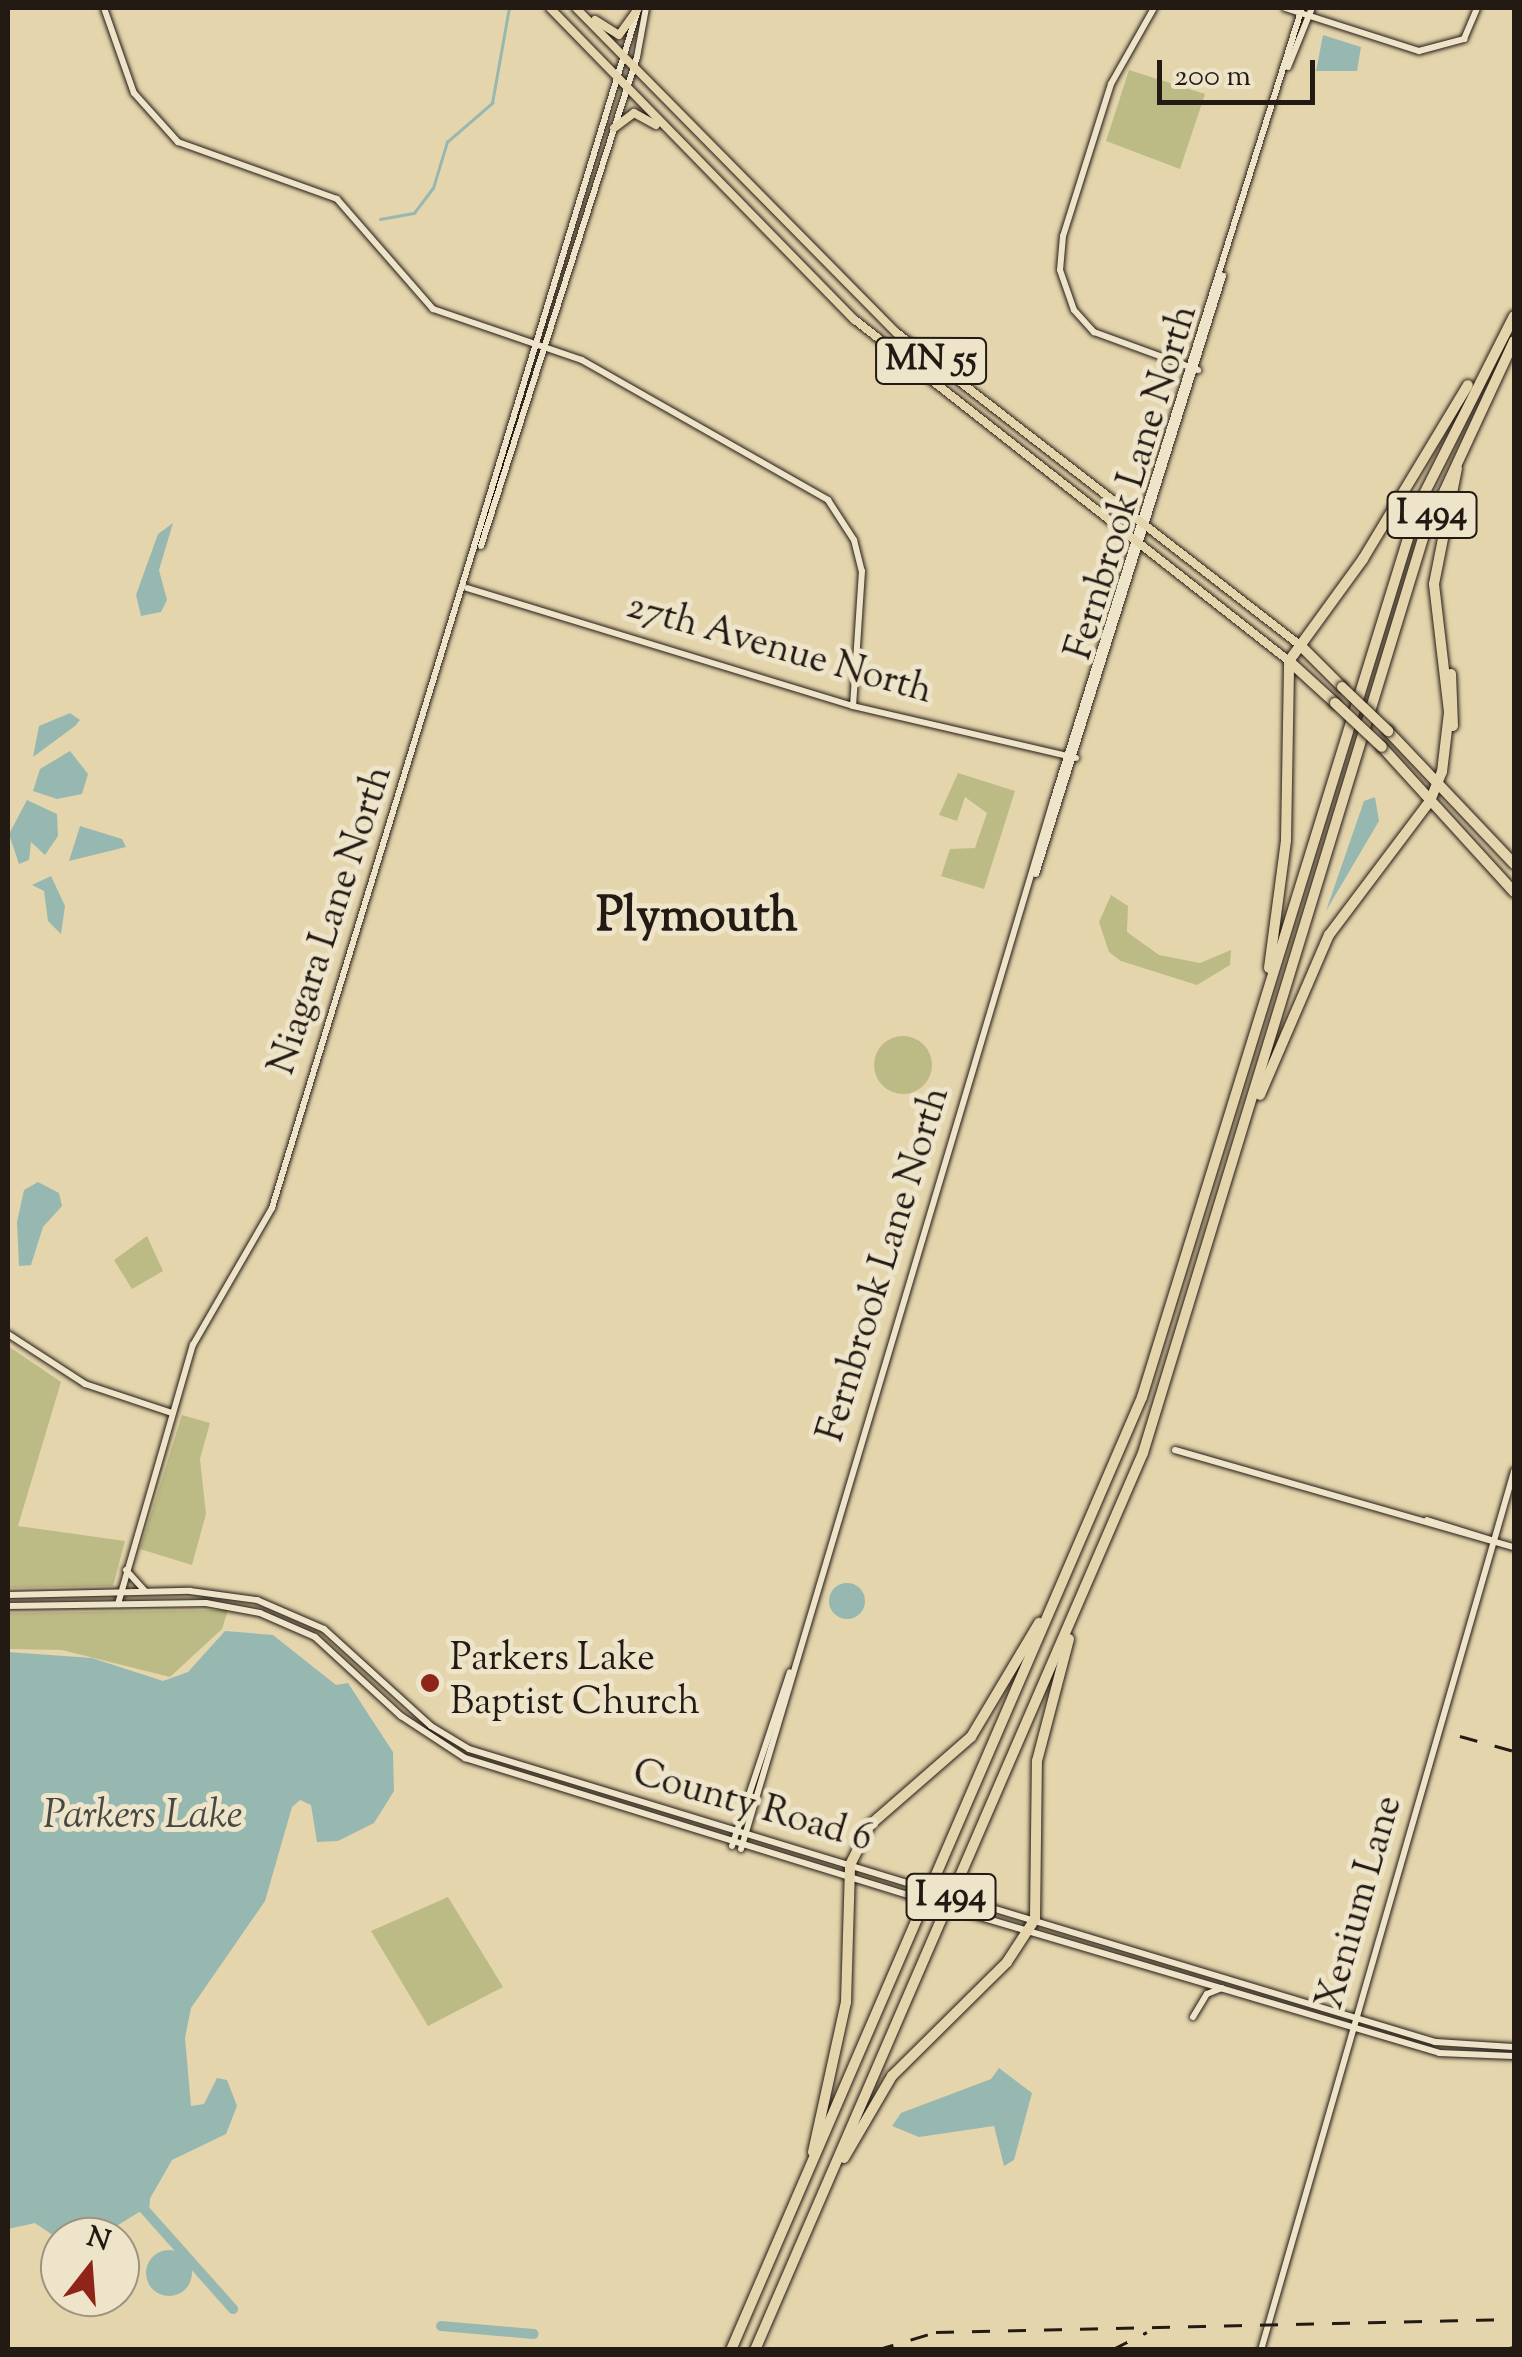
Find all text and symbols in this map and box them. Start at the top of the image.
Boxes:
scale bar [1162,40,1320,102]
text: 200 m [1174,56,1251,99]
street label: Fernbrook Lane North [1058,300,1210,666]
road number: MN 55 [874,331,988,391]
road number: I 494 [1384,485,1480,545]
street label: 27th Avenue North [621,586,937,716]
street label: Niagara Lane North [262,761,404,1081]
district label: Plymouth [596,890,798,948]
street label: Fernbrook Lane North [810,1082,962,1448]
place label: Parkers Lake Baptist Church [450,1638,700,1728]
marker: Parkers Lake Baptist Church [419,1672,441,1694]
street label: County Road 6 [627,1752,877,1864]
street label: Xenium Lane [1310,1791,1414,2015]
water label: Parkers Lake [43,1794,243,1842]
road number: I 494 [904,1867,998,1927]
north arrow [40,2217,140,2317]
text: N [82,2218,115,2263]

